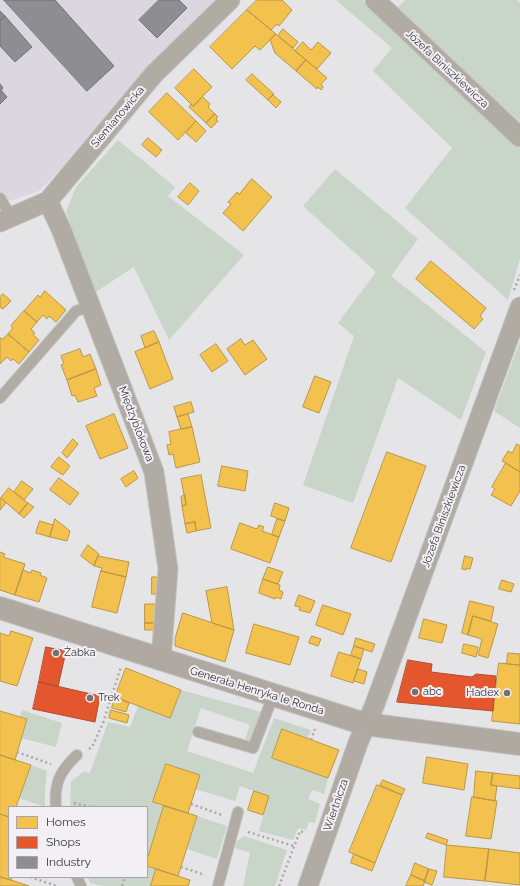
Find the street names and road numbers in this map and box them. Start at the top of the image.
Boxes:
street label: Józefa Biniszkiewicza [403,27,491,111]
street label: Siemianowicka [89,84,147,150]
street label: Międzyblokowa [116,384,156,464]
street label: Józefa Biniszkiewicza [419,463,469,569]
street label: Generała Henryka le Ronda [188,664,326,718]
street label: Wiertnicza [321,777,351,833]

